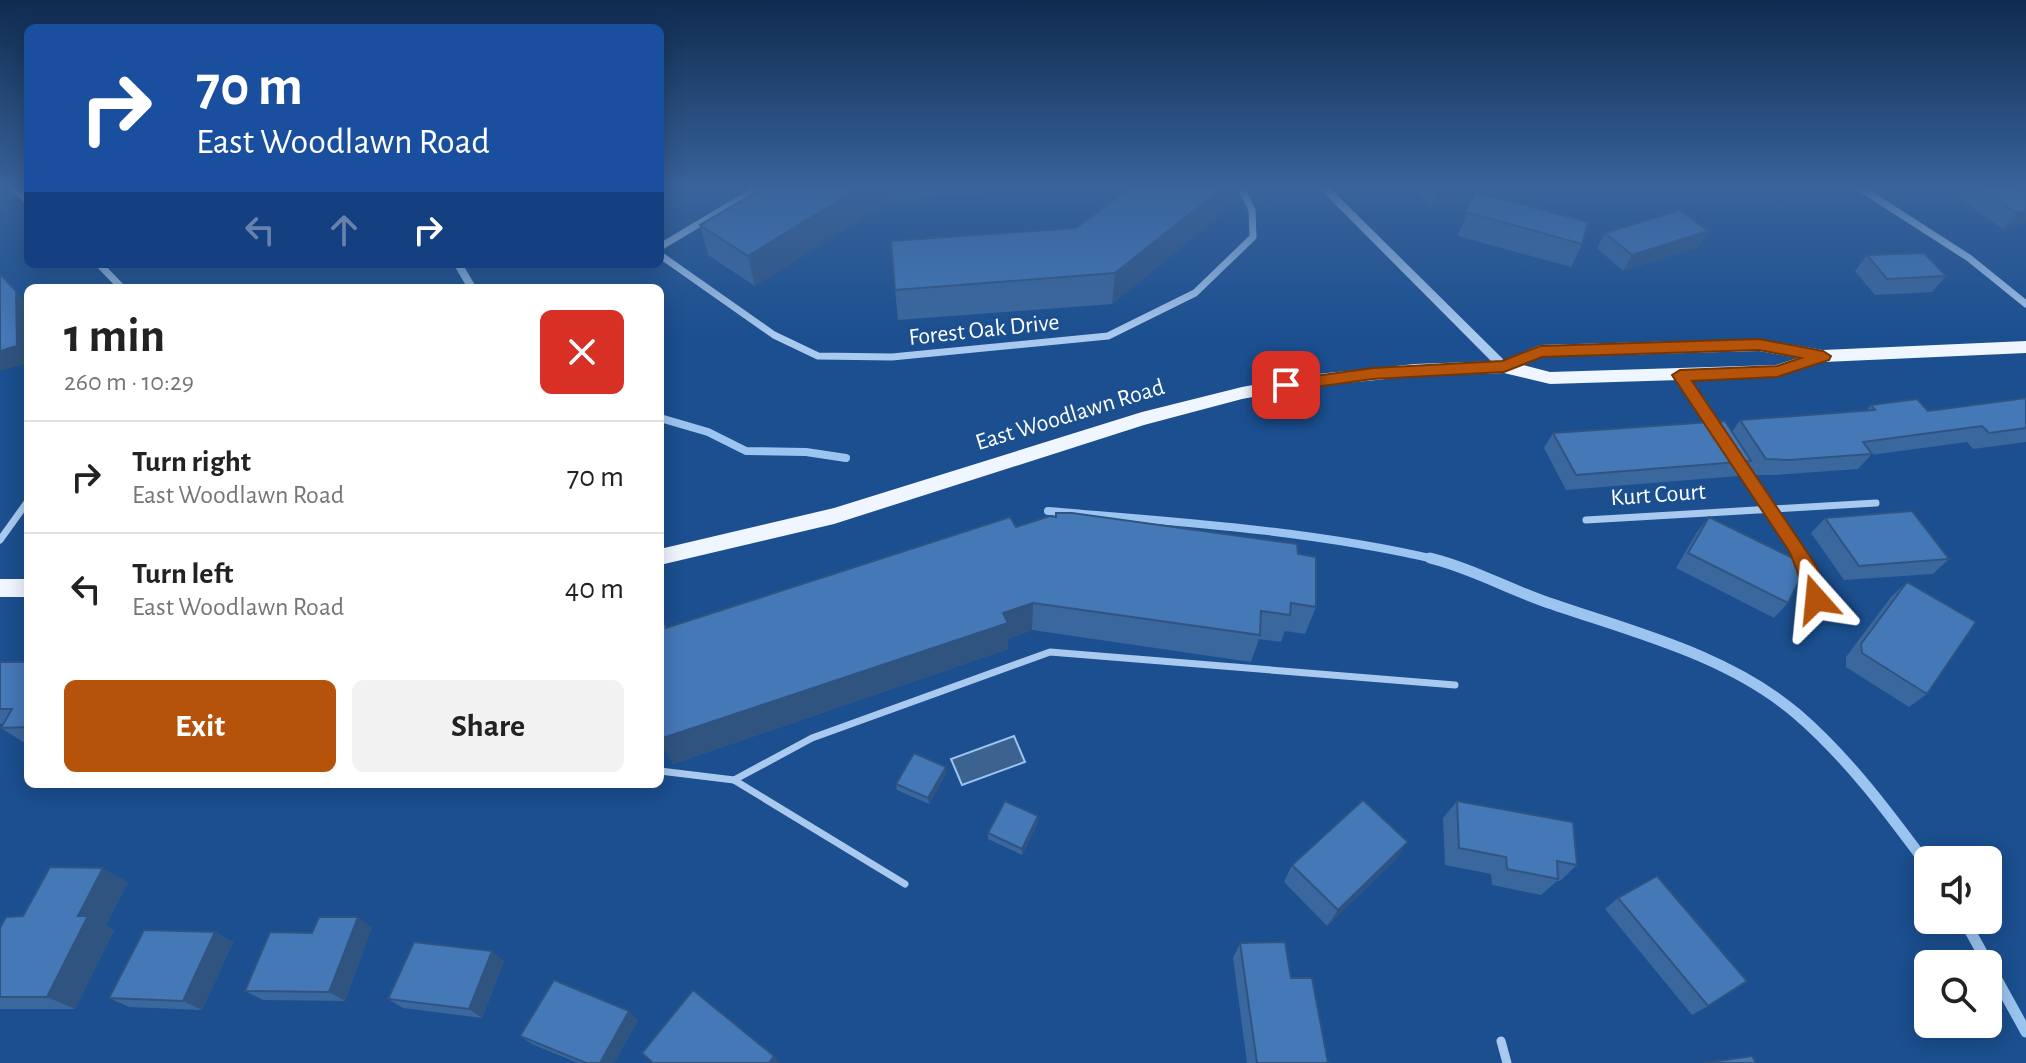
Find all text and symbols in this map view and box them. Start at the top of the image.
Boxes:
icon: right [64,56,168,160]
text: 70 m [196,59,303,115]
text: East Woodlawn Road [196,124,490,160]
icon: left [238,208,282,252]
icon: ahead [322,208,366,252]
icon: right [406,208,450,252]
button: close [540,310,624,394]
street label: Forest Oak Drive [907,310,1061,350]
text: 1 min [64,313,165,361]
pin [1252,351,1320,419]
icon: arrive [1264,363,1308,407]
text: 260 m · 10:29 [64,369,194,395]
street label: East Woodlawn Road [973,375,1167,455]
text: Turn right [132,447,251,477]
icon: right [64,455,108,499]
text: 70 m [567,462,624,492]
street label: Kurt Court [1610,480,1707,510]
text: East Woodlawn Road [132,482,344,508]
position arrow [1774,557,1858,641]
text: Turn left [132,559,233,589]
icon: left [64,567,108,611]
text: 40 m [565,574,624,604]
text: East Woodlawn Road [132,594,344,620]
button: Exit [64,680,336,772]
button: Share [352,680,624,772]
map controls [1914,846,2002,1038]
button: sound [1914,846,2002,934]
button: search [1914,950,2002,1038]

